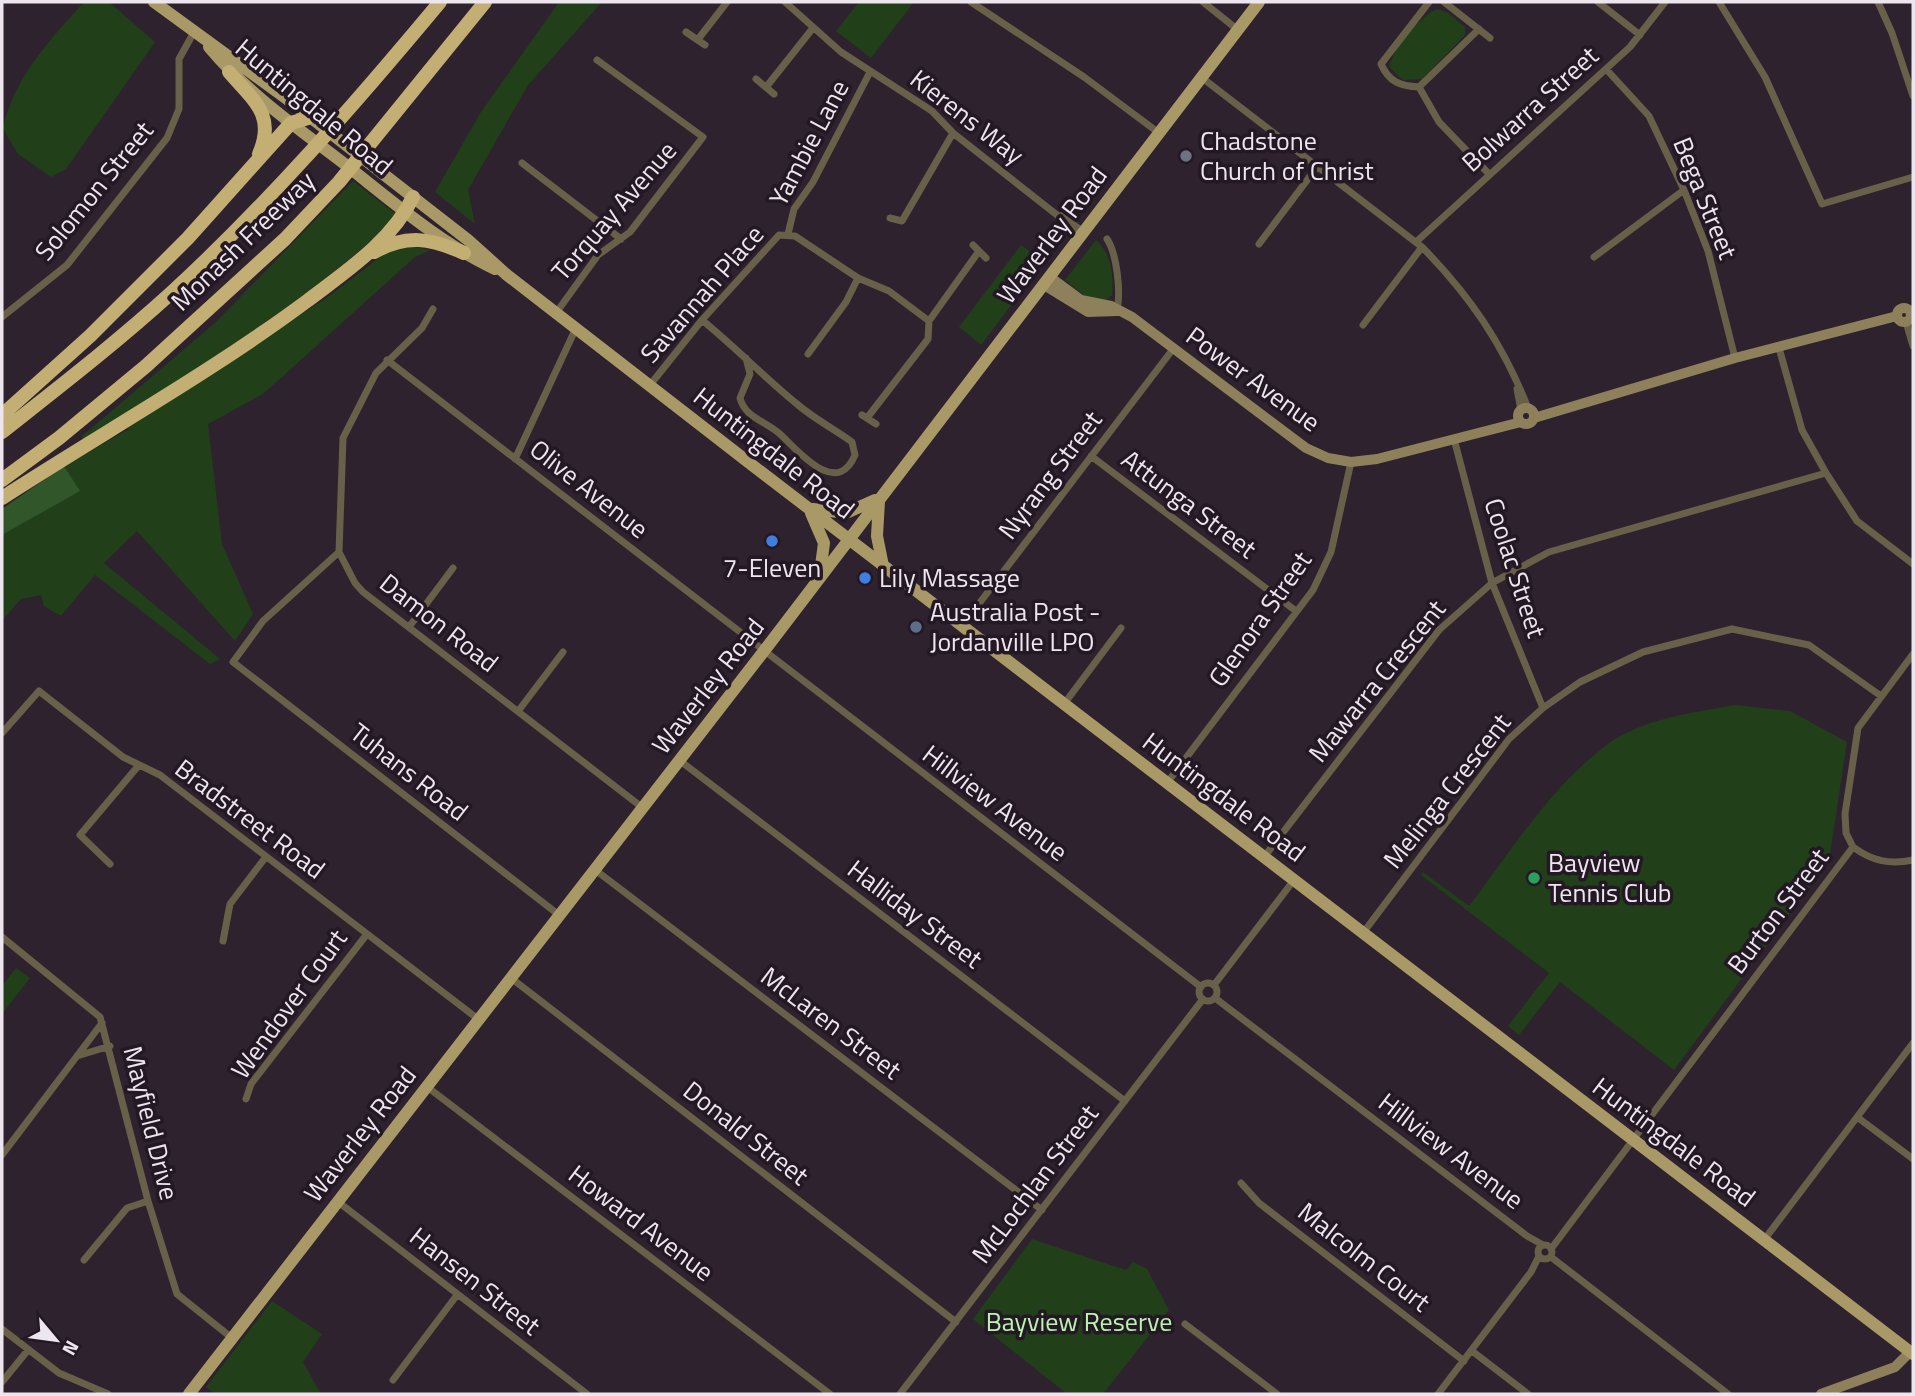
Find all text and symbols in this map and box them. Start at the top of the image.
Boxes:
street label: Huntingdale Road [227,29,402,184]
street label: Bolwarra Street [1453,37,1607,181]
street label: Kierens Way [902,60,1033,174]
street label: Yambie Lane [759,73,858,213]
street label: Solomon Street [25,112,162,269]
place label: Chadstone Church of Christ [1200,121,1374,190]
street label: Bega Street [1663,131,1748,265]
street label: Torquay Avenue [542,132,685,289]
marker: Chadstone Church of Christ [1178,148,1194,164]
street label: Waverley Road [987,158,1116,312]
street label: Monash Freeway [162,162,324,320]
street label: Savannah Place [631,216,773,371]
street label: Power Avenue [1178,316,1329,441]
street label: Huntingdale Road [685,377,863,528]
street label: Nyrang Street [988,402,1111,547]
street label: Olive Avenue [522,430,657,547]
street label: Attunga Street [1114,440,1265,567]
street label: Coolac Street [1475,493,1556,643]
marker: 7-Eleven [764,533,780,549]
street label: Glenora Street [1198,543,1321,694]
place label: 7-Eleven [723,548,821,587]
place label: Lily Massage [879,558,1020,597]
street label: Damon Road [372,564,507,681]
marker: Lily Massage [857,570,873,586]
street label: Mawarra Crescent [1299,591,1455,771]
place label: Australia Post - Jordanville LPO [930,592,1100,661]
street label: Waverley Road [642,609,773,762]
marker: Australia Post - Jordanville LPO [908,619,924,635]
street label: Melinga Crescent [1373,705,1520,877]
street label: Tuhans Road [342,713,477,830]
street label: Huntingdale Road [1135,722,1314,871]
street label: Hillview Avenue [914,735,1076,870]
street label: Bradstreet Road [167,749,334,888]
street label: Burton Street [1717,840,1838,982]
place label: Bayview Tennis Club [1548,843,1672,912]
street label: Halliday Street [840,850,991,977]
marker: Bayview Tennis Club [1526,870,1542,886]
street label: Wendover Court [221,921,356,1087]
street label: McLaren Street [753,957,910,1088]
street label: Mayfield Drive [114,1042,189,1204]
street label: Waverley Road [294,1057,425,1210]
street label: Huntingdale Road [1585,1067,1764,1216]
street label: Donald Street [675,1071,817,1194]
street label: Hillview Avenue [1370,1083,1532,1218]
street label: McLochlan Street [962,1096,1107,1271]
street label: Howard Avenue [560,1155,722,1290]
street label: Malcolm Court [1290,1192,1439,1321]
street label: Hansen Street [402,1217,549,1344]
park label: Bayview Reserve [986,1302,1172,1341]
north arrow [21,1305,91,1375]
text: N [55,1336,87,1361]

